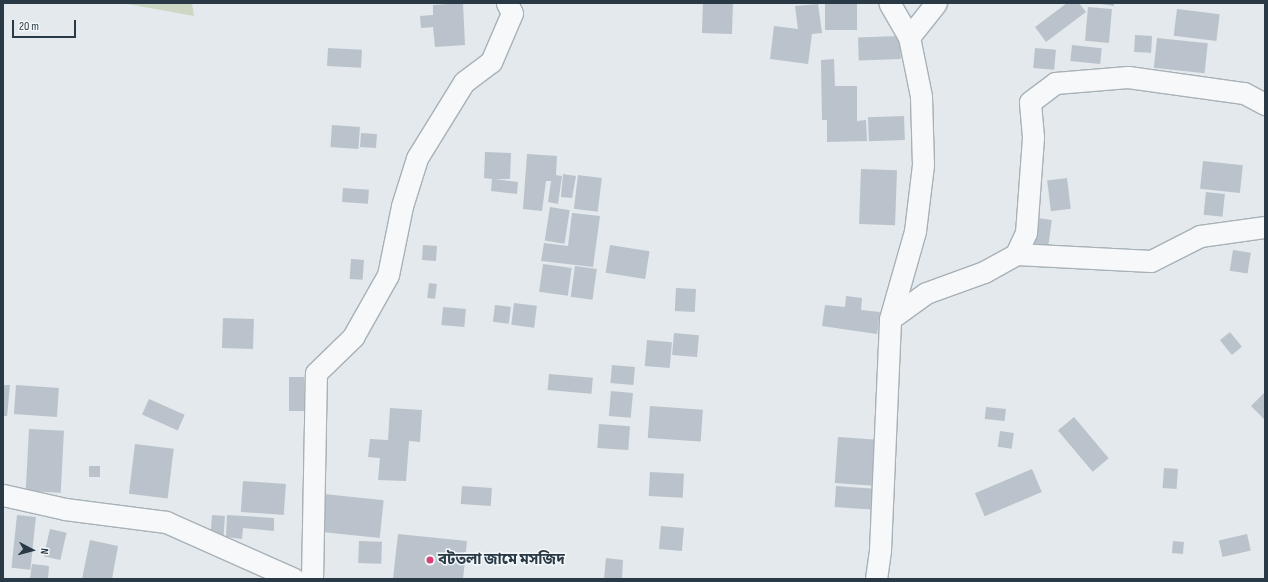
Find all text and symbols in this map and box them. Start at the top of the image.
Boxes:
scale bar [14,12,78,38]
text: 20 m [19,19,39,34]
north arrow [12,530,52,570]
text: N [38,548,51,555]
place label: বটতলা জামে মসজিদ [438,551,565,569]
marker: বটতলা জামে মসজিদ [425,555,435,565]

